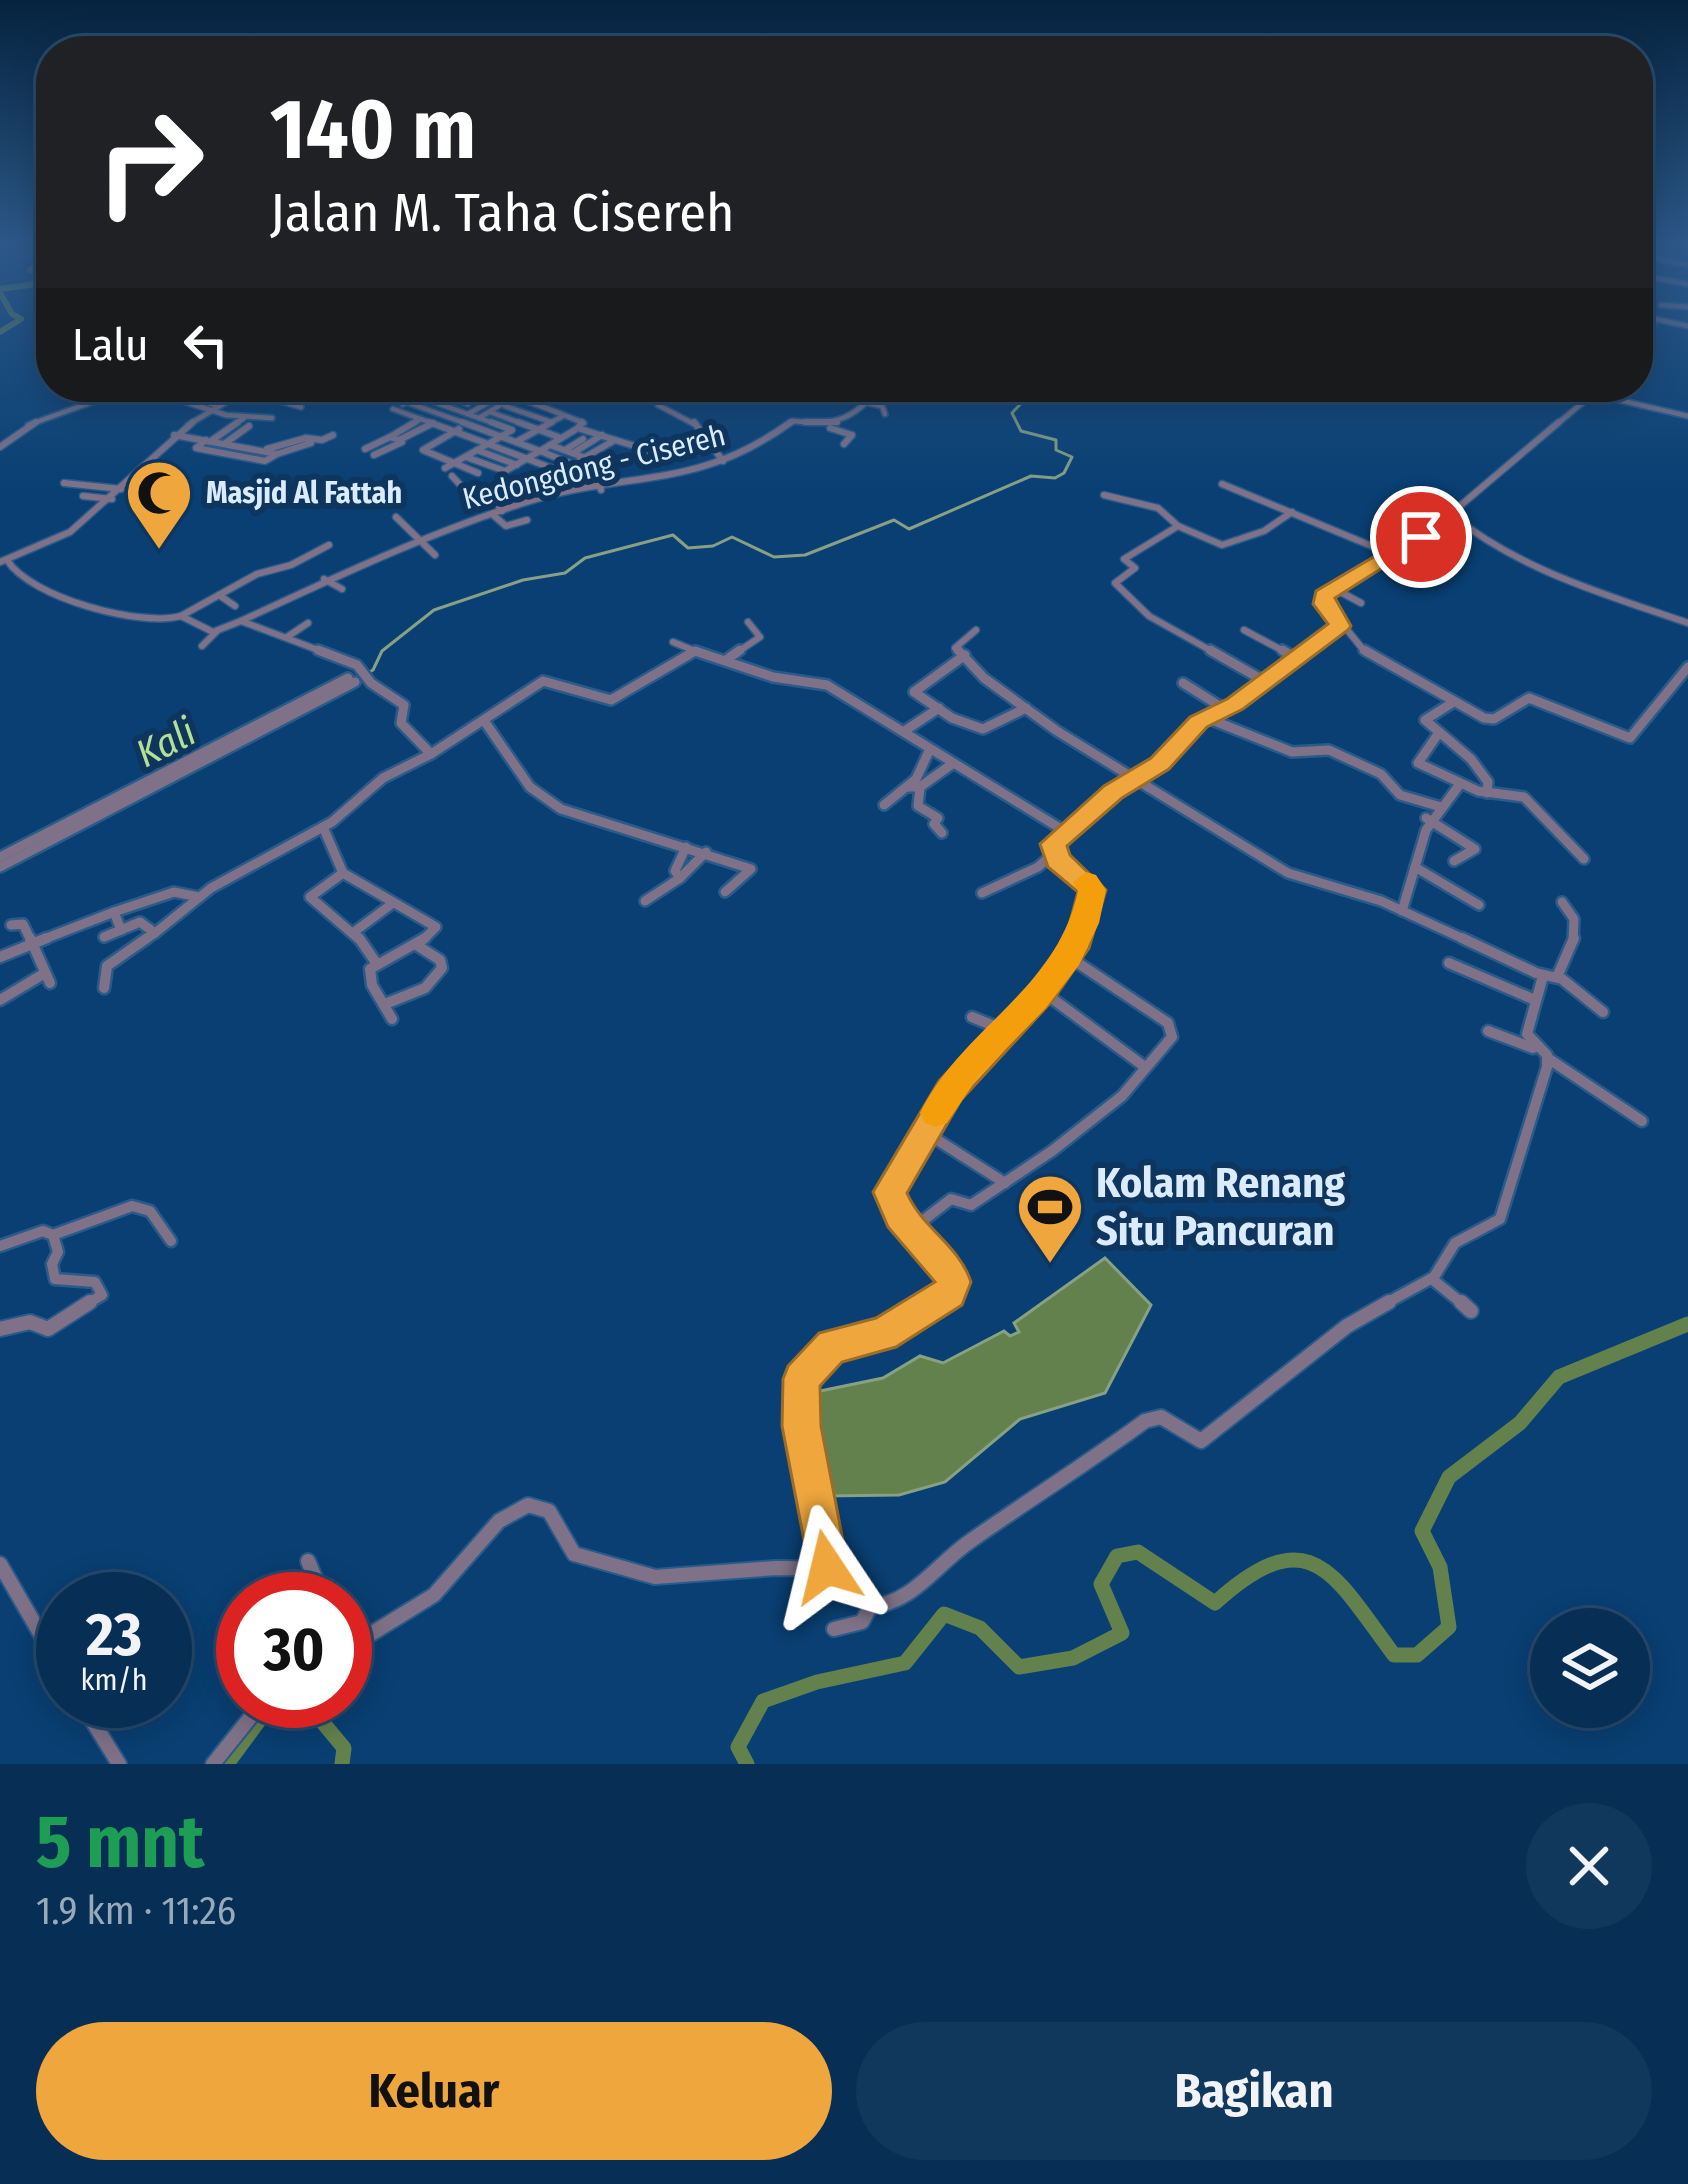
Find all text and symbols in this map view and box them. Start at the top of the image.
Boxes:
text: 140 m [270,79,476,180]
icon: right [72,84,228,240]
text: Jalan M. Taha Cisereh [270,181,734,245]
icon: left [173,312,239,378]
text: Lalu [72,318,149,372]
street label: Kedongdong - Cisereh [459,417,729,517]
mosque icon: Masjid Al Fattah [124,458,194,552]
place label: Masjid Al Fattah [206,475,402,511]
pin [1370,486,1472,588]
icon: arrive [1388,504,1454,570]
water label: Kali [129,709,204,777]
place label: Kolam Renang Situ Pancuran [1096,1158,1345,1256]
sports icon: Kolam Renang Situ Pancuran [1015,1172,1085,1266]
position arrow [764,1504,890,1630]
speed limit sign: 30 [216,1572,372,1728]
text: 23 [86,1599,142,1671]
map controls [1530,1608,1650,1728]
button: layers [1530,1608,1650,1728]
text: km/h [81,1662,147,1698]
text: 5 mnt [36,1800,204,1886]
button: close [1526,1803,1652,1929]
text: 1.9 km · 11:26 [36,1888,236,1934]
button: Keluar [36,2022,832,2160]
button: Bagikan [856,2022,1652,2160]

